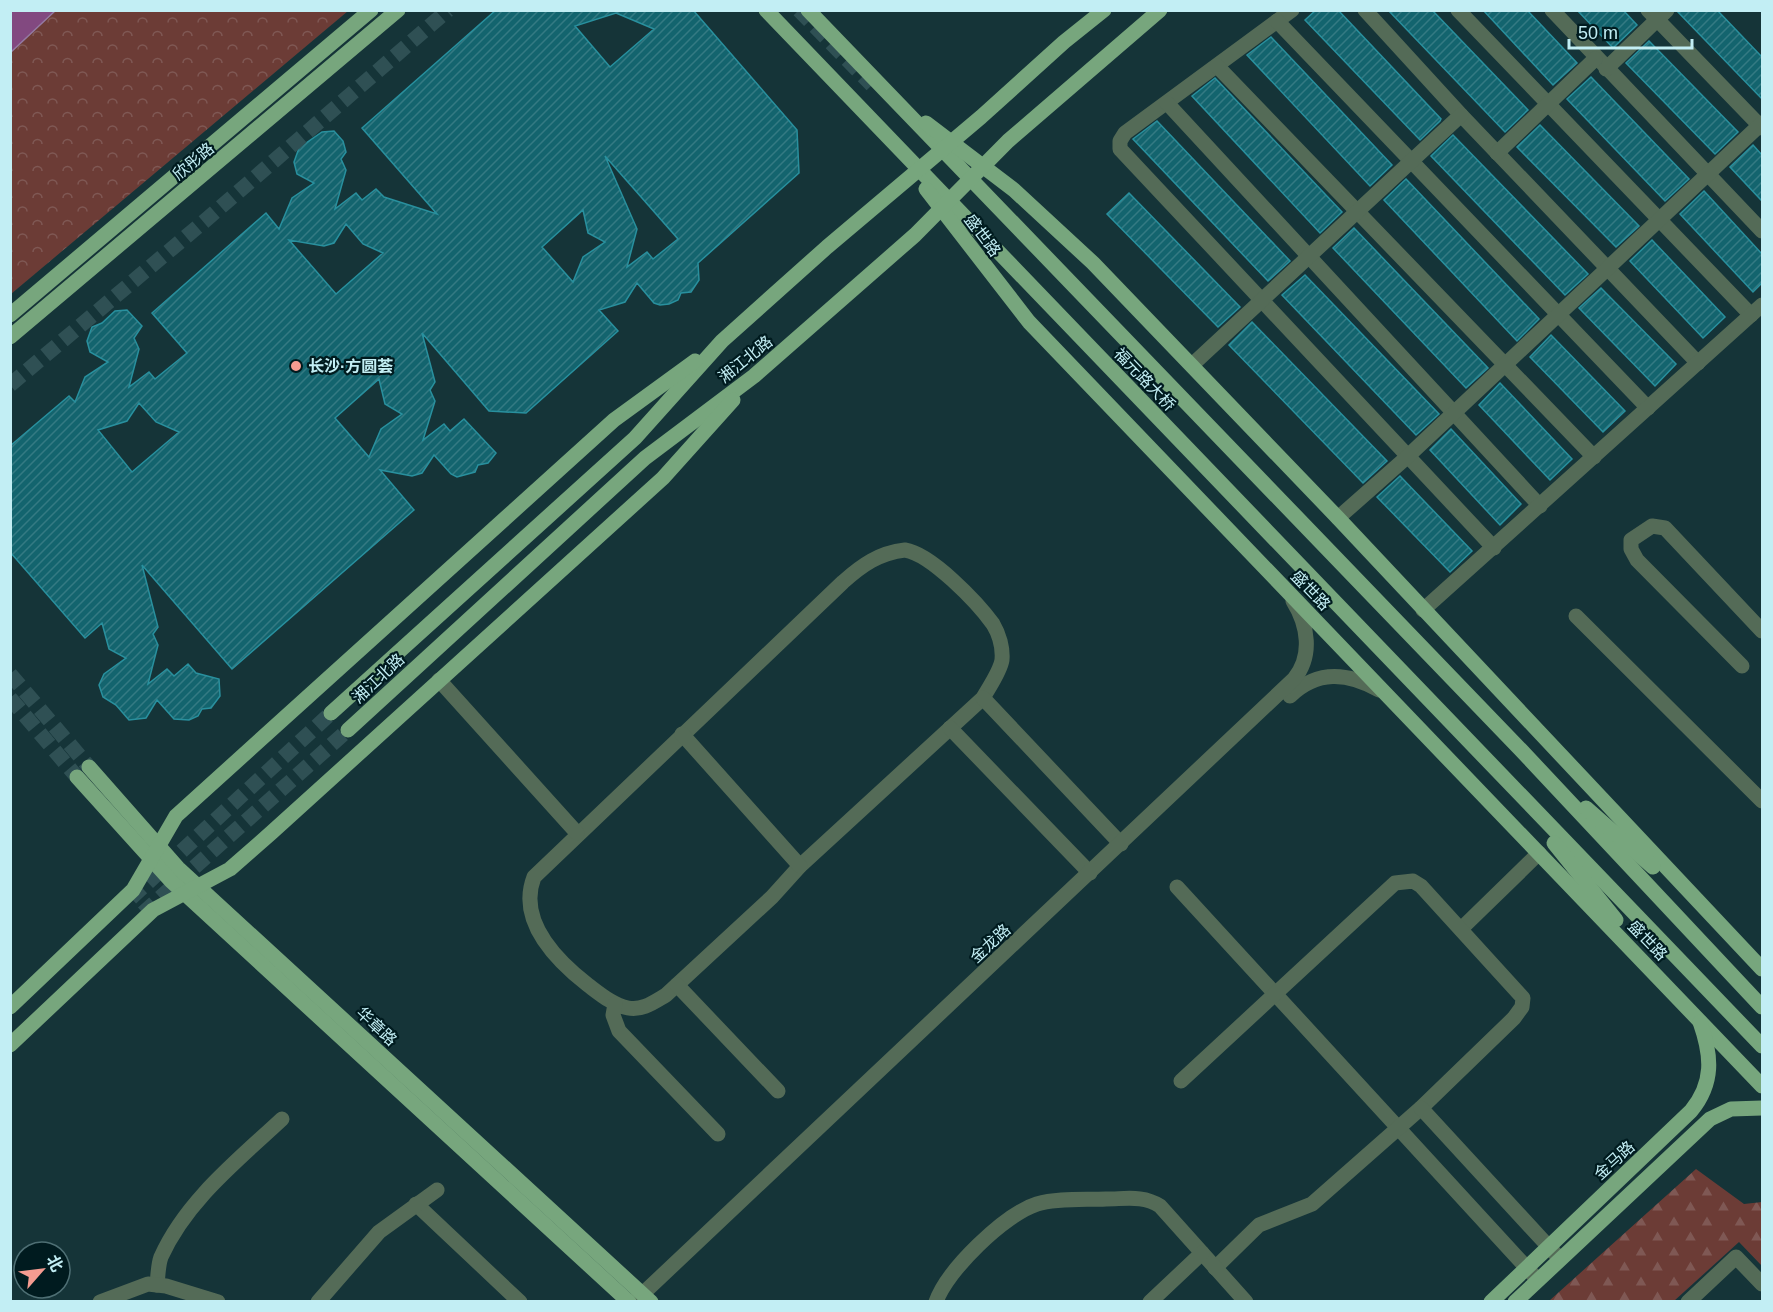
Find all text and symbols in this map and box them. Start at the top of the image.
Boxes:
scale bar [1569,12,1692,50]
text: 50 m [1578,23,1618,43]
street label: 欣彤路 [169,139,217,183]
street label: 盛世路 [961,211,1004,260]
street label: 湘江北路 [715,333,776,386]
street label: 福元路大桥 [1111,345,1179,414]
place label: 长沙·方圆荟 [308,357,393,375]
marker: 长沙·方圆荟 [289,359,303,373]
street label: 盛世路 [1288,567,1333,614]
street label: 湘江北路 [349,650,408,706]
street label: 盛世路 [1625,917,1670,964]
street label: 金龙路 [967,921,1014,966]
street label: 华章路 [353,1004,400,1049]
street label: 金马路 [1591,1138,1638,1183]
north arrow [12,1240,72,1300]
text: 北 [44,1252,66,1274]

